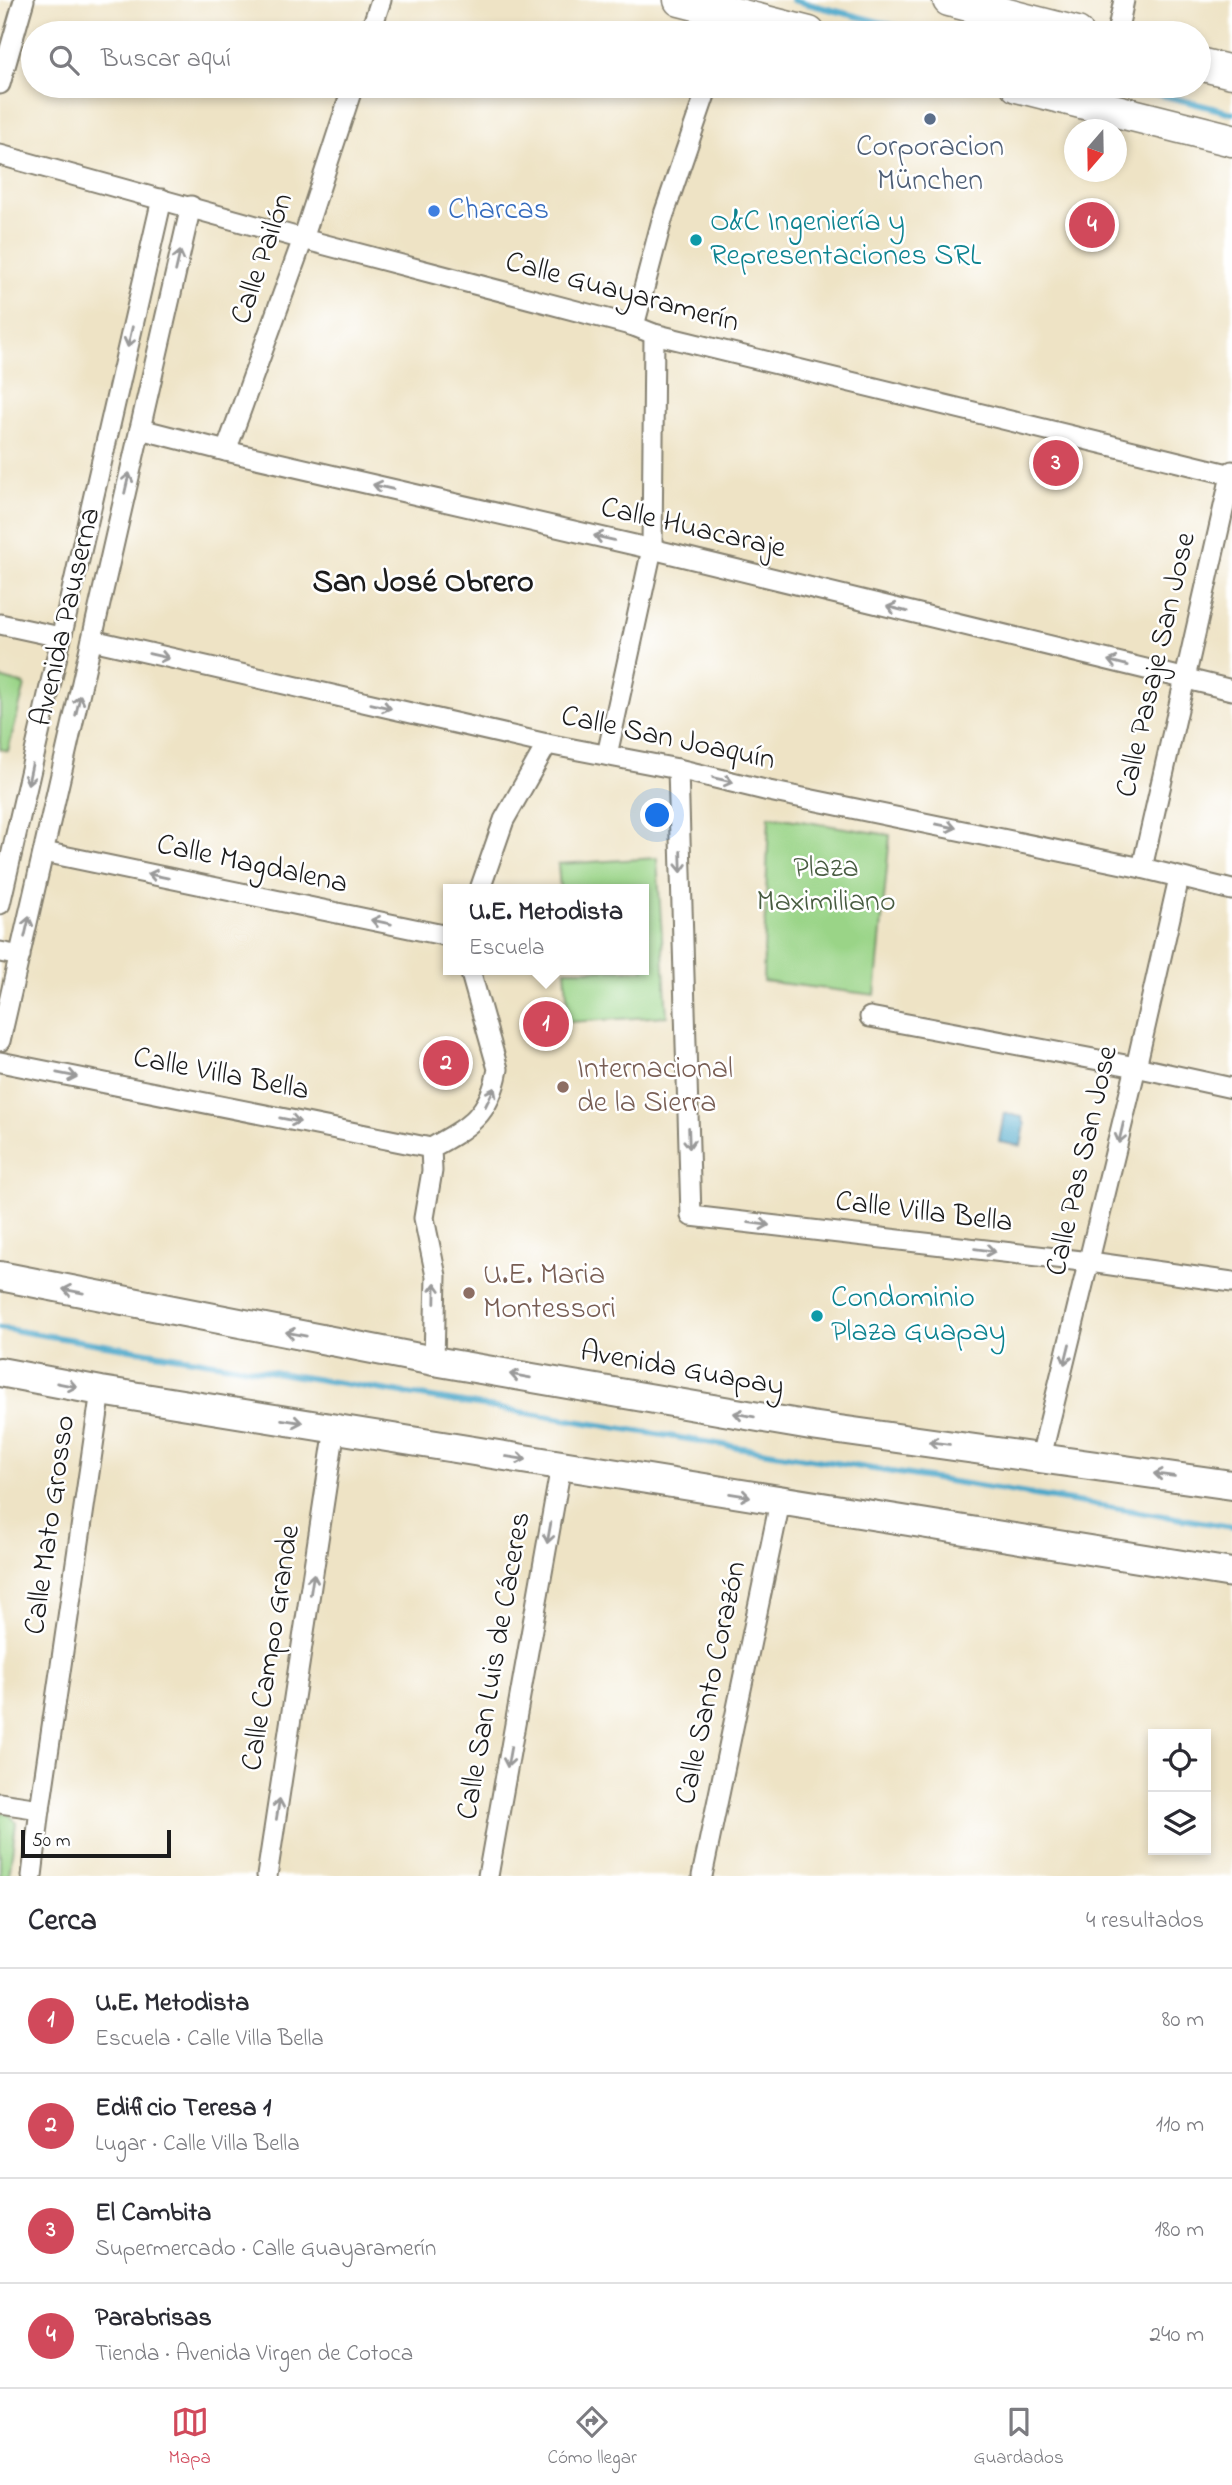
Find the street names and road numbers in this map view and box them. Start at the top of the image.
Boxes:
street label: Calle Pailón [220,187,306,331]
street label: Calle Guayaramerín [500,241,744,345]
street label: Calle Huacaraje [596,486,790,572]
street label: Avenida Pauserna [20,503,114,731]
street label: Calle Pasaje San Jose [1105,528,1209,802]
street label: Calle San Joaquín [557,695,779,783]
street label: Calle Magdalena [152,823,352,907]
street label: Calle Villa Bella [129,1036,313,1114]
street label: Calle Pas San Jose [1035,1041,1131,1280]
street label: Calle Villa Bella [833,1180,1015,1246]
street label: Avenida Guapay [577,1330,787,1410]
street label: Calle Mato Grosso [14,1412,88,1638]
street label: Calle San Luis de Cáceres [446,1509,544,1823]
street label: Calle Campo Grande [231,1521,313,1774]
street label: Calle Santo Corazón [665,1557,759,1809]

